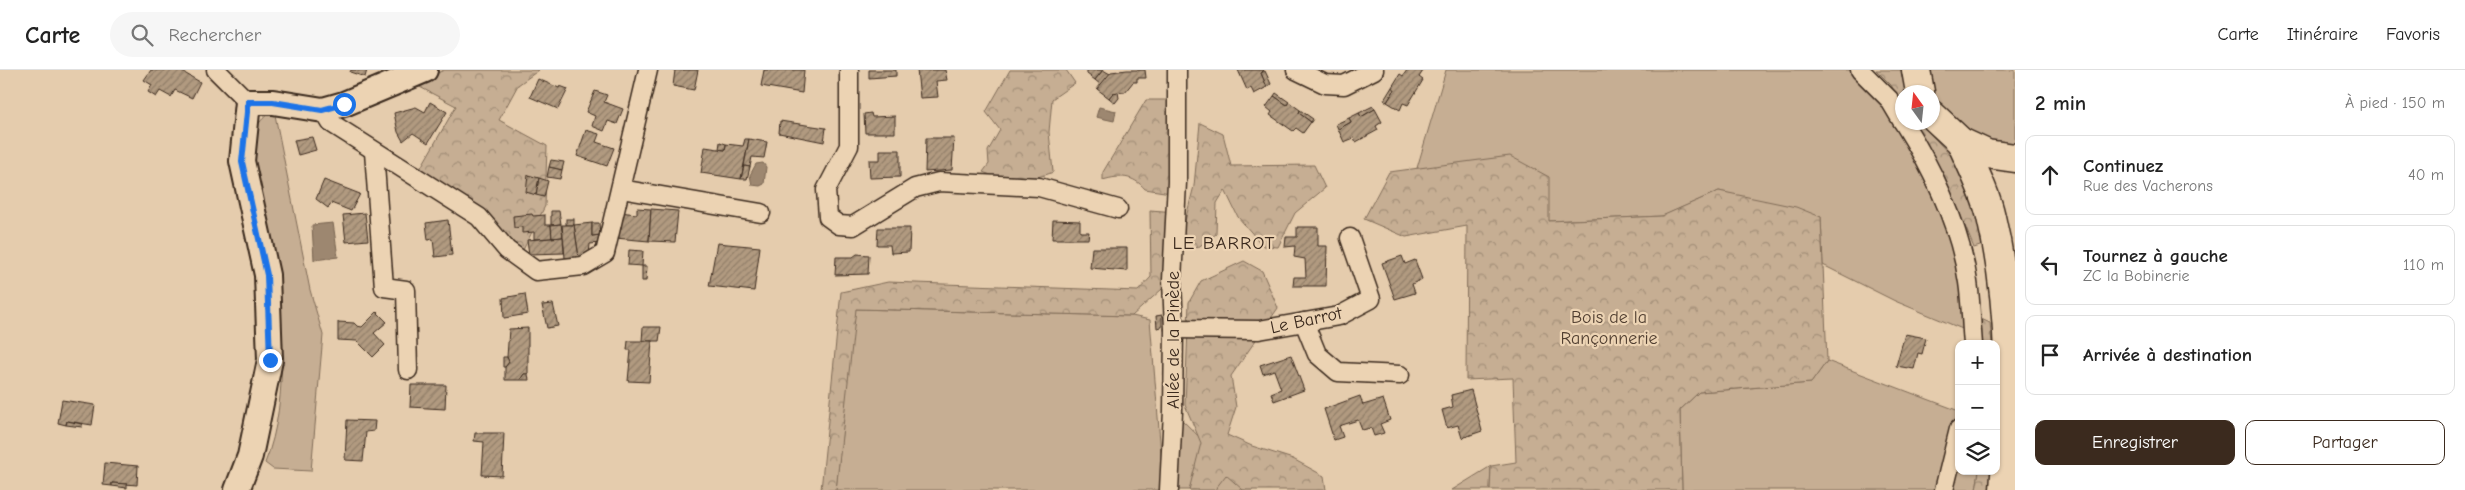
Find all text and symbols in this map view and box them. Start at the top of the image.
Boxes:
search box [110,12,460,57]
text: Carte [25,21,80,49]
icon: search [128,21,156,49]
text: Rechercher [168,24,261,46]
text: Carte [2218,24,2259,45]
text: Itinéraire [2287,24,2358,45]
text: Favoris [2386,24,2440,45]
north arrow [1895,85,1940,130]
text: 2 min [2035,91,2086,115]
route start [333,93,356,116]
text: À pied · 150 m [2345,94,2445,112]
text: Continuez [2083,155,2163,177]
icon: ahead [2036,161,2064,189]
text: 40 m [2408,166,2444,184]
text: Rue des Vacherons [2083,177,2213,195]
district label: LE BARROT [1173,232,1275,254]
text: Tournez à gauche [2083,245,2228,267]
icon: left [2036,251,2064,279]
text: 110 m [2403,256,2444,274]
text: ZC la Bobinerie [2083,267,2190,285]
street label: Allée de la Pinède [1163,271,1184,409]
street label: Le Barrot [1268,302,1345,338]
park label: Bois de la Rançonnerie [1560,307,1658,349]
map controls [1955,340,2000,475]
button: + [1955,340,2000,385]
icon: arrive [2036,341,2064,369]
text: Arrivée à destination [2083,344,2252,366]
route end [259,349,282,372]
button: − [1955,385,2000,430]
button: Enregistrer [2035,420,2235,465]
button: Partager [2245,420,2445,465]
button: layers [1955,430,2000,475]

